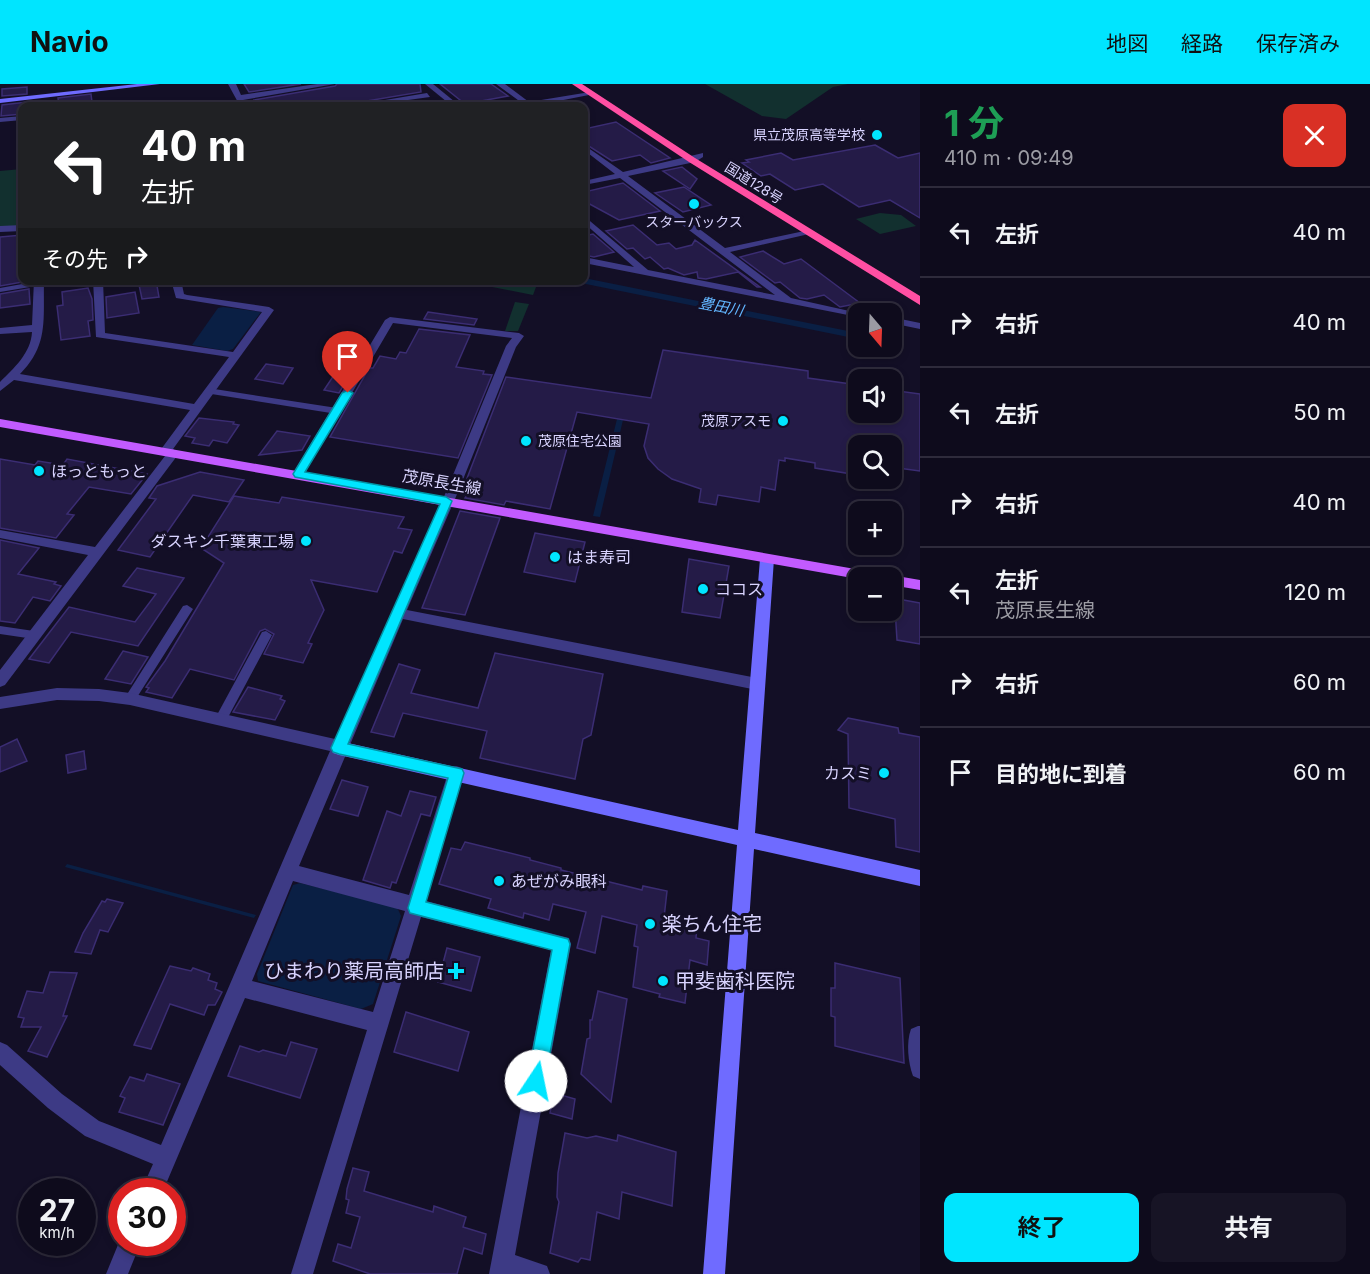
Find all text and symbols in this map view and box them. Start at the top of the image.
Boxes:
text: Navio [30,25,109,59]
text: 地図 [1106,31,1148,56]
text: 経路 [1181,31,1223,56]
text: 保存済み [1256,31,1340,56]
text: 1 分 [944,101,1004,145]
button: close [1283,104,1346,167]
text: 40 m [141,120,246,171]
icon: left [42,126,120,204]
place label: 県立茂原高等学校 [753,126,865,143]
marker: 県立茂原高等学校 [870,128,884,142]
text: 410 m · 09:49 [944,146,1074,170]
street label: 国道128号 [722,158,786,207]
text: 左折 [141,176,195,209]
marker: スターバックス [687,197,701,211]
place label: スターバックス [645,213,743,230]
icon: left [944,216,977,249]
text: 40 m [1292,219,1346,245]
text: 左折 [995,221,1039,247]
icon: right [120,240,153,273]
text: その先 [42,246,108,272]
water label: 豊田川 [697,293,747,321]
north arrow [848,303,902,357]
map controls [848,303,902,621]
icon: right [944,306,977,339]
text: 40 m [1292,309,1346,335]
text: 右折 [995,311,1039,337]
pin [322,331,373,393]
icon: arrive [331,340,364,373]
button: sound [848,369,902,423]
icon: left [944,396,977,429]
text: 50 m [1293,399,1346,425]
text: 左折 [995,401,1039,427]
place label: 茂原アスモ [701,412,771,429]
marker: 茂原アスモ [776,414,790,428]
place label: 茂原住宅公園 [538,432,622,449]
marker: 茂原住宅公園 [519,434,533,448]
button: search [848,435,902,489]
place label: ほっともっと [51,461,147,481]
marker: ほっともっと [32,464,46,478]
street label: 茂原長生線 [401,465,483,499]
icon: right [944,486,977,519]
text: 40 m [1292,489,1346,515]
text: 右折 [995,491,1039,517]
button: + [848,501,902,555]
place label: ダスキン千葉東工場 [150,531,294,551]
marker: ダスキン千葉東工場 [299,534,313,548]
place label: はま寿司 [567,547,631,567]
marker: はま寿司 [548,550,562,564]
button: − [848,567,902,621]
text: 左折 [995,567,1039,593]
icon: left [944,576,977,609]
place label: ココス [715,579,763,599]
text: 120 m [1284,579,1346,605]
marker: ココス [696,582,710,596]
text: 茂原長生線 [995,598,1095,622]
icon: right [944,666,977,699]
text: 60 m [1293,669,1346,695]
text: 右折 [995,671,1039,697]
icon: arrive [944,756,977,789]
text: 60 m [1293,759,1346,785]
text: 目的地に到着 [995,761,1127,787]
place label: カスミ [824,763,872,783]
marker: カスミ [877,766,891,780]
place label: あぜがみ眼科 [511,871,607,891]
marker: あぜがみ眼科 [492,874,506,888]
place label: 楽ちん住宅 [662,912,762,936]
marker: 楽ちん住宅 [643,917,657,931]
place label: ひまわり薬局高師店 [264,959,444,983]
marker: ひまわり薬局高師店 [449,964,463,978]
place label: 甲斐歯科医院 [675,969,795,993]
marker: 甲斐歯科医院 [656,974,670,988]
position arrow [504,1049,568,1113]
speed limit sign: 30 [108,1178,186,1256]
text: 27 [39,1192,75,1228]
button: 終了 [944,1193,1139,1262]
button: 共有 [1151,1193,1346,1262]
text: km/h [39,1223,75,1242]

